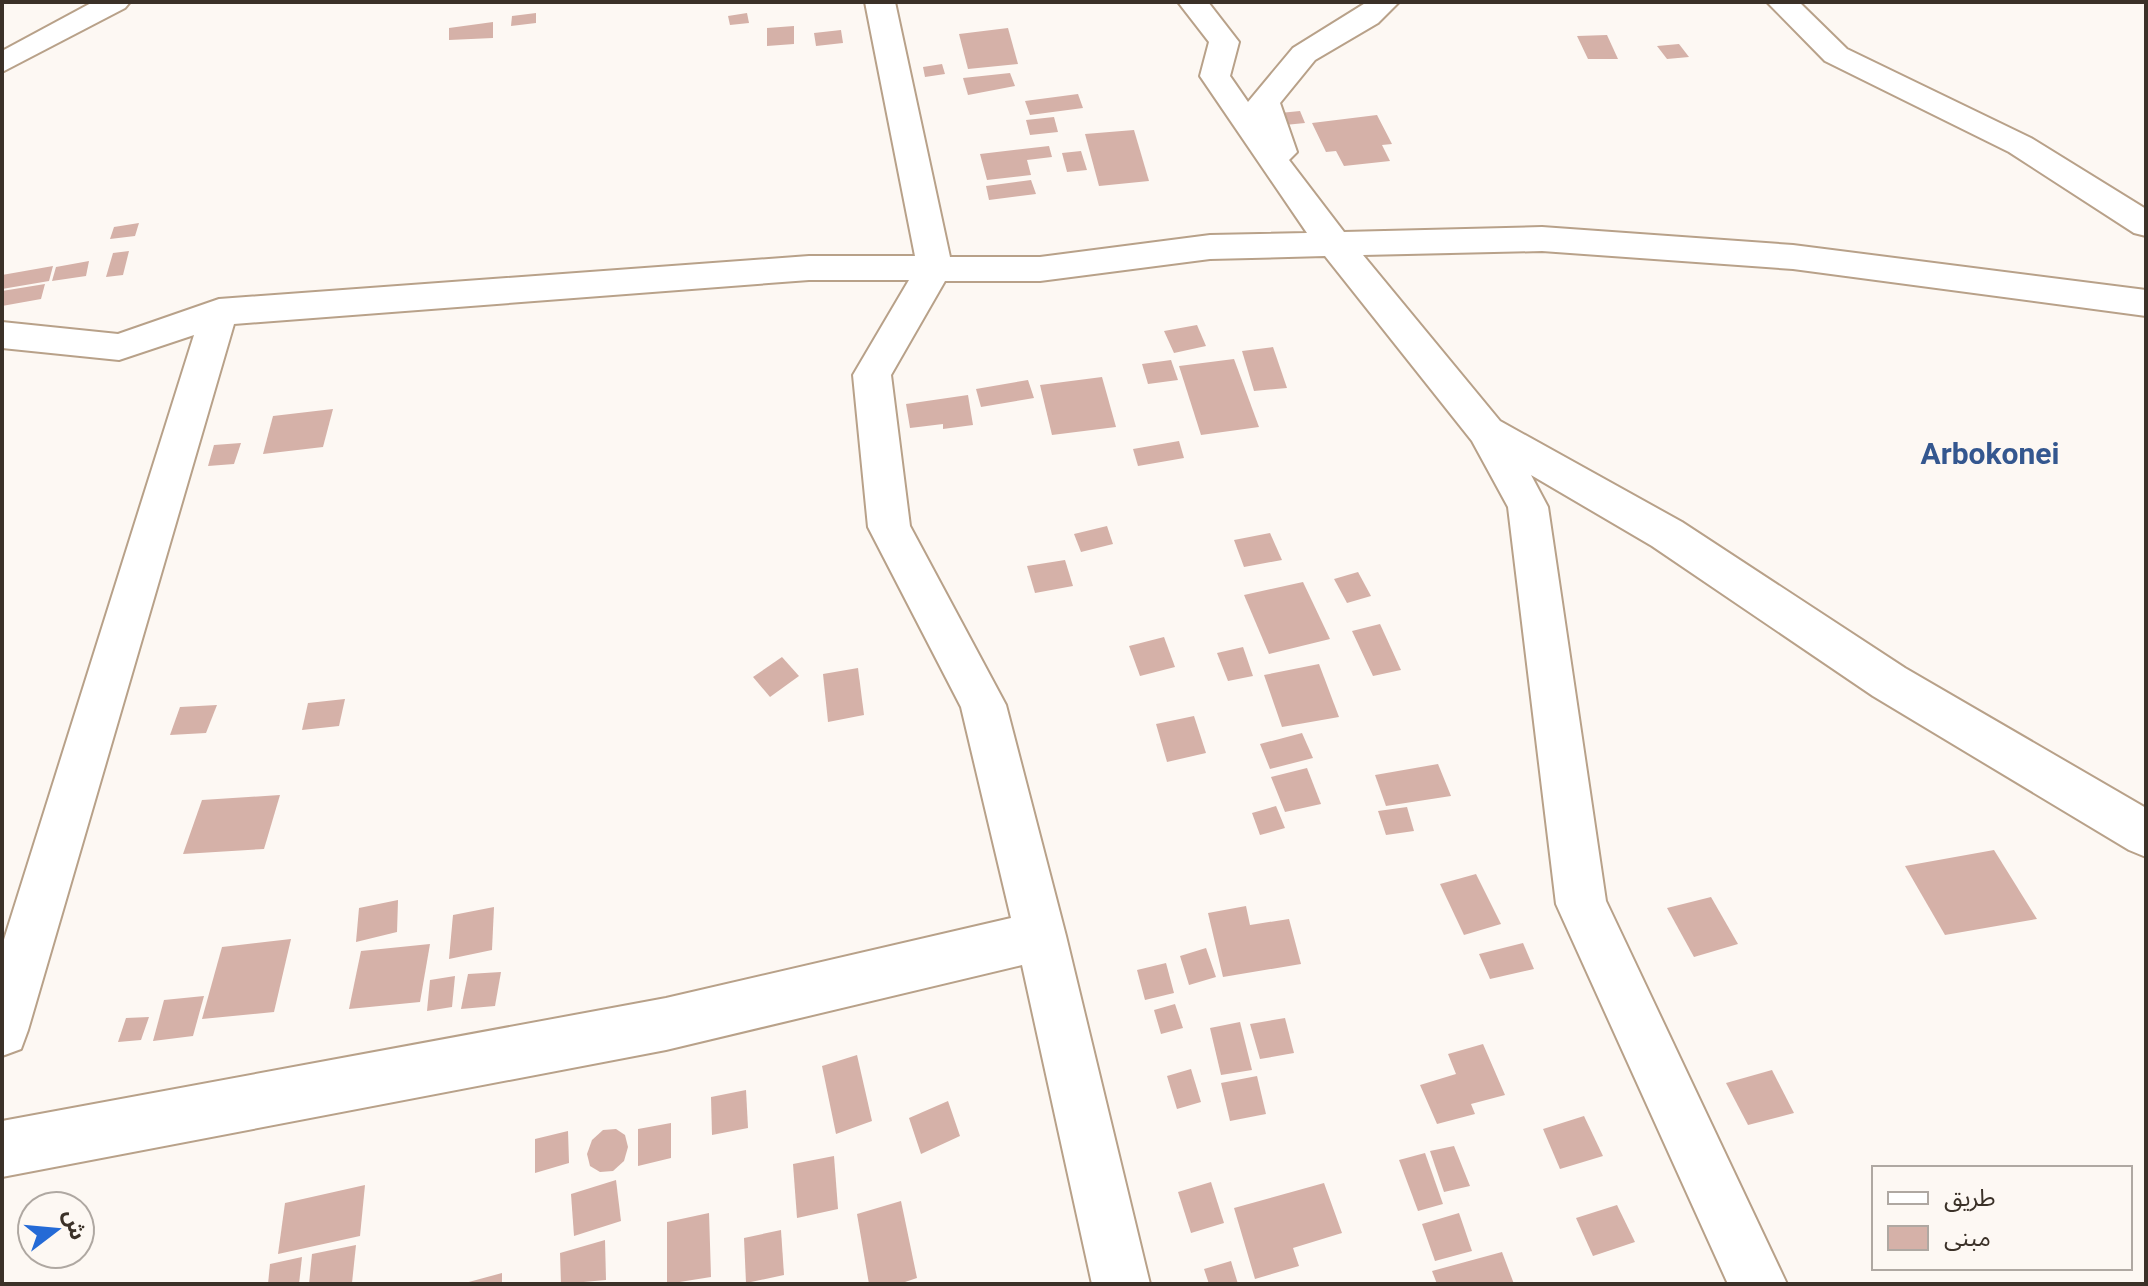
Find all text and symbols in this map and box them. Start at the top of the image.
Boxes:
district label: Arbokonei [1921,436,2059,471]
legend [1872,1166,2132,1270]
text: طريق [1944,1184,1996,1213]
north arrow [16,1190,96,1270]
text: ش [59,1207,91,1243]
text: مبنى [1944,1224,1991,1252]

